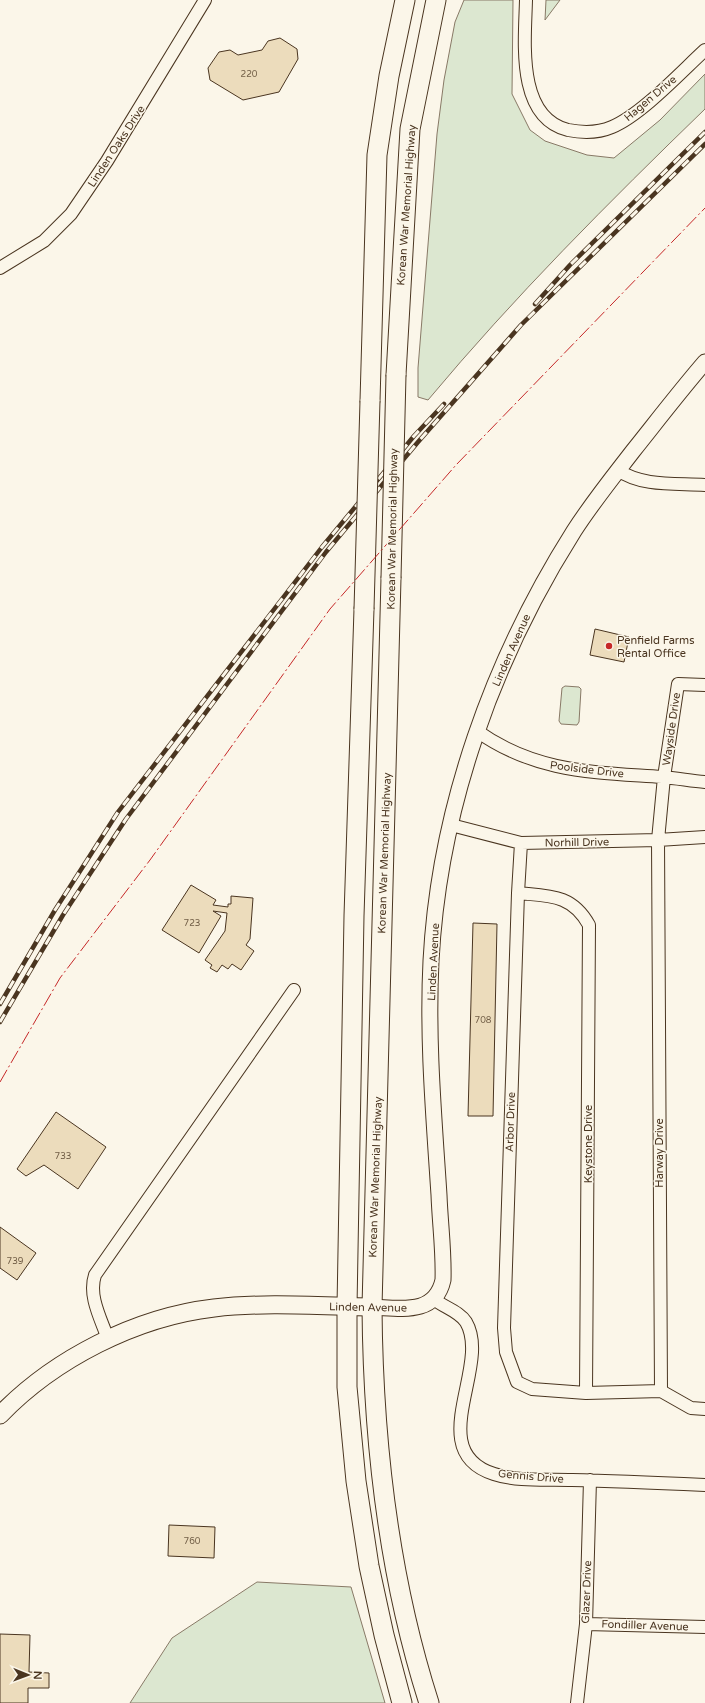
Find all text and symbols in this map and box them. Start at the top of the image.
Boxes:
house number: 220 [241,69,258,80]
street label: Hagen Drive [622,73,679,124]
street label: Linden Oaks Drive [85,103,148,190]
street label: Korean War Memorial Highway [394,124,419,286]
street label: Korean War Memorial Highway [385,448,400,610]
street label: Linden Avenue [490,612,533,688]
place label: Penfield Farms Rental Office [617,634,694,660]
marker: Penfield Farms Rental Office [604,641,614,651]
street label: Wayside Drive [660,692,683,767]
street label: Poolside Drive [549,759,625,780]
street label: Korean War Memorial Highway [375,772,394,934]
street label: Norhill Drive [545,835,609,850]
house number: 723 [184,918,200,929]
street label: Linden Avenue [425,923,442,1001]
house number: 708 [475,1015,492,1026]
street label: Arbor Drive [503,1092,518,1152]
street label: Korean War Memorial Highway [366,1096,385,1258]
street label: Keystone Drive [582,1105,595,1183]
street label: Harway Drive [653,1118,666,1188]
house number: 733 [55,1151,71,1162]
house number: 739 [7,1256,24,1267]
street label: Linden Avenue [329,1300,407,1315]
street label: Gennis Drive [498,1467,564,1486]
house number: 760 [184,1536,201,1547]
street label: Glazer Drive [579,1560,594,1624]
street label: Fondiller Avenue [601,1617,689,1634]
north arrow [8,1655,48,1695]
text: N [31,1671,44,1680]

